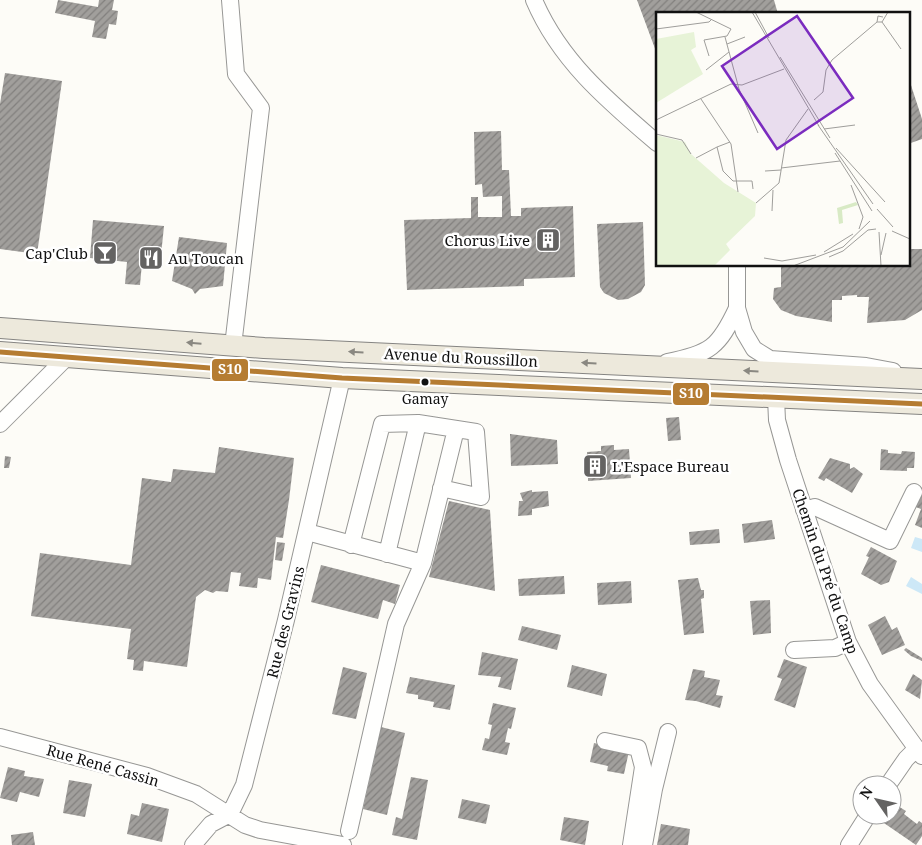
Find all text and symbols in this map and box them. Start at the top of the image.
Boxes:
inset map [656,12,910,266]
building icon: Chorus Live [535,227,561,253]
place label: Chorus Live [444,230,530,250]
bar icon: Cap'Club [92,240,118,266]
place label: Cap'Club [25,243,88,263]
restaurant icon: Au Toucan [138,245,164,271]
place label: Au Toucan [168,248,244,268]
one-way arrow [186,338,202,346]
street label: Avenue du Roussillon [384,343,539,371]
one-way arrow [348,348,364,356]
line badge: S10 [211,358,249,382]
one-way arrow [580,358,596,366]
text: S10 [218,359,242,378]
one-way arrow [743,366,759,374]
marker: Gamay [420,377,430,387]
line badge: S10 [672,382,710,406]
text: S10 [679,383,703,402]
place label: Gamay [402,389,448,408]
building icon: L'Espace Bureau [582,453,608,479]
place label: L'Espace Bureau [612,456,730,476]
street label: Chemin du Pré du Camp [788,486,864,656]
street label: Rue des Gravins [261,564,309,680]
street label: Rue René Cassin [44,739,162,791]
north arrow [852,775,902,825]
text: N [855,783,877,802]

